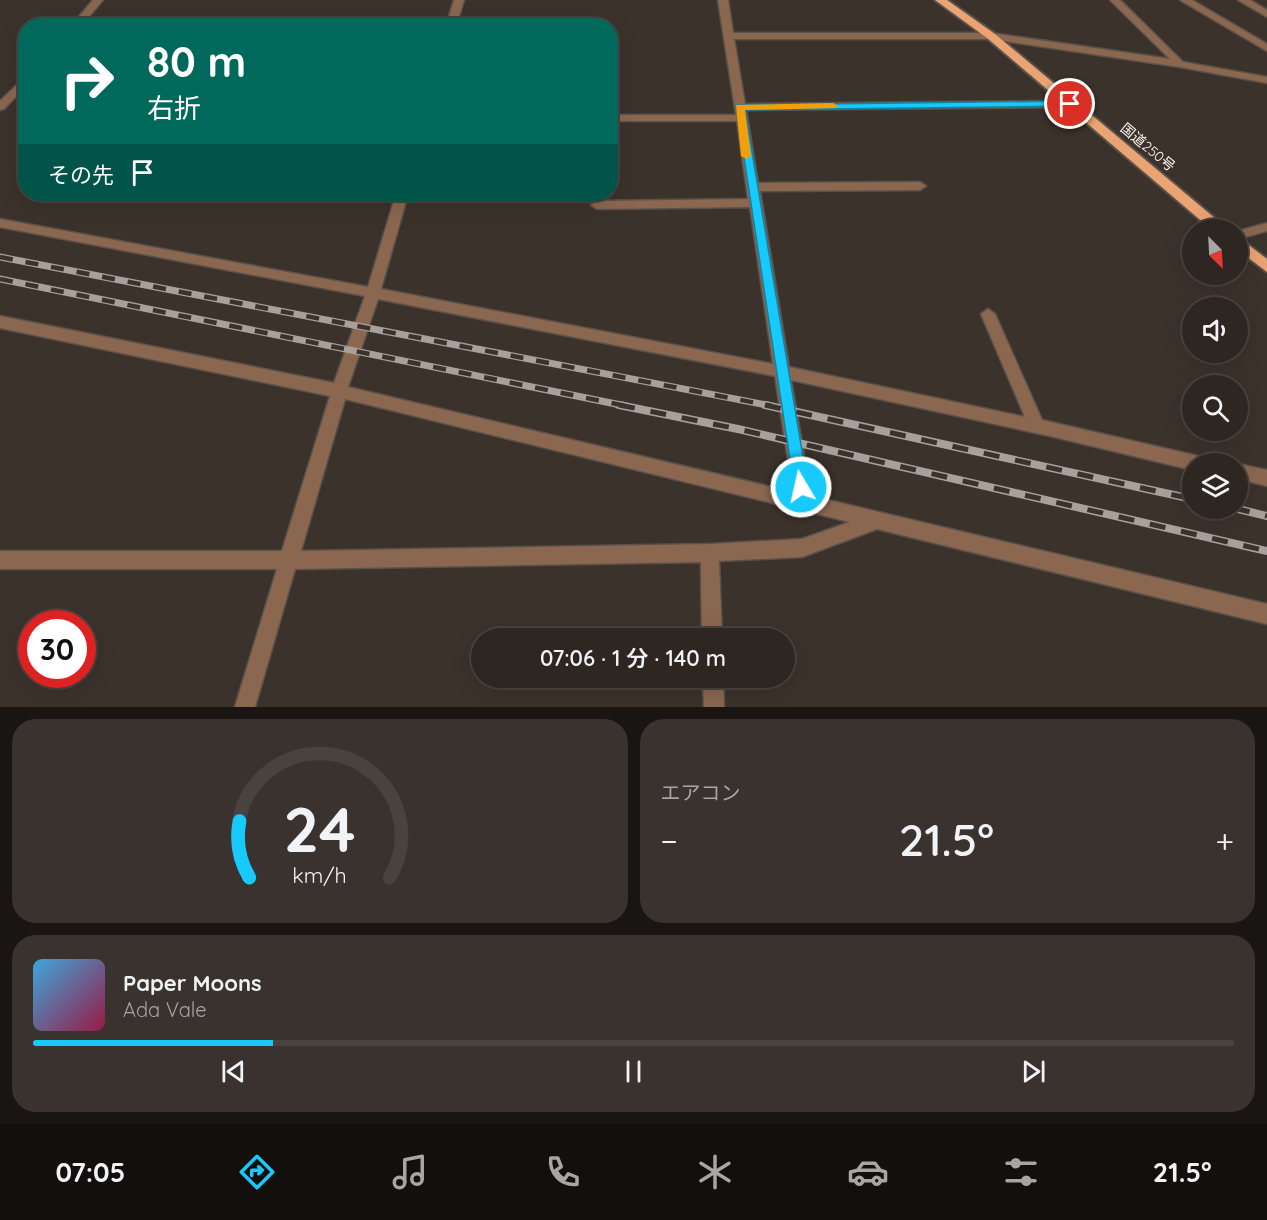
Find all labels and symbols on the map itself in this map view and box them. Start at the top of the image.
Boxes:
pin [1044,78,1095,129]
street label: 国道250号 [1117,119,1179,175]
north arrow [1182,219,1248,285]
position arrow [769,455,833,519]
speed limit sign: 30 [18,610,96,688]

